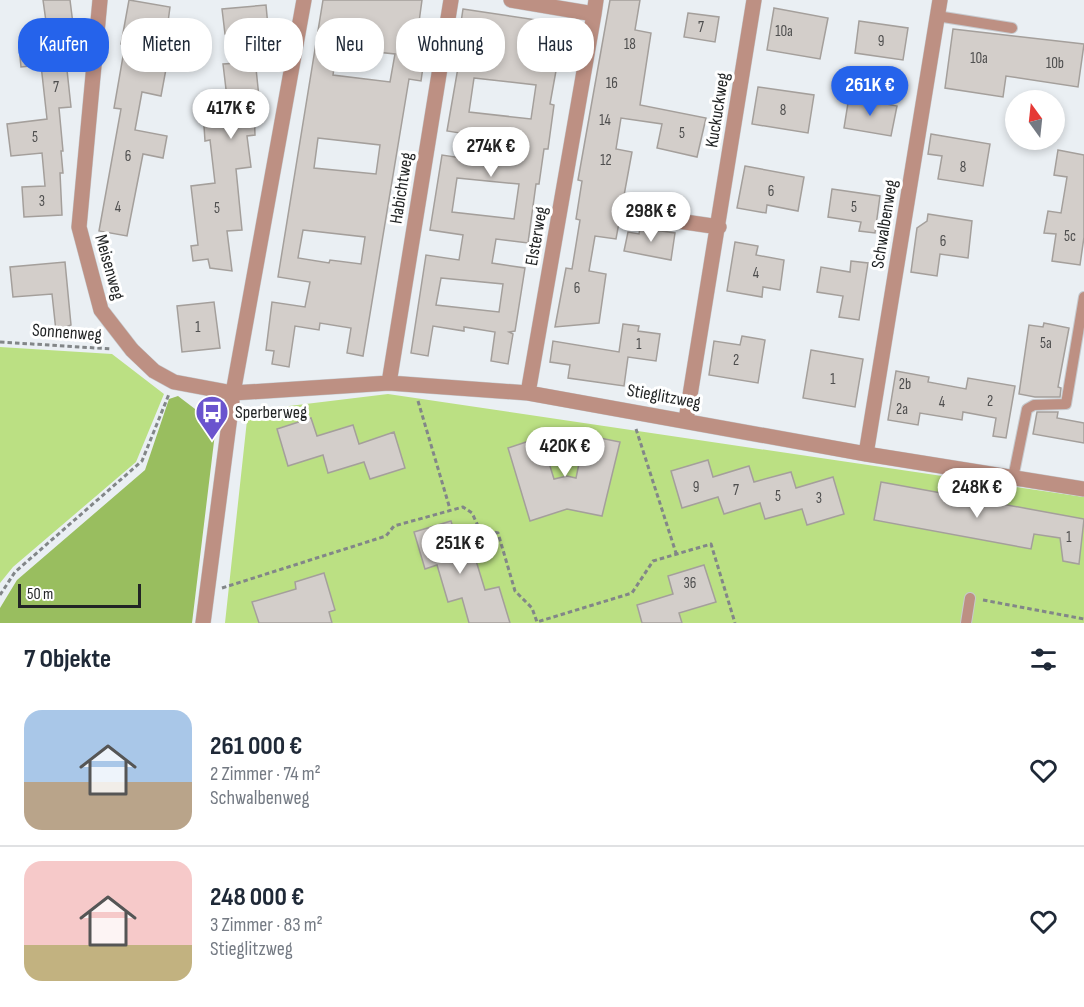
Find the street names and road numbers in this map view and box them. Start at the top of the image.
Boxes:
street label: Kuckuckweg [701,71,734,149]
street label: Habichtweg [386,151,417,225]
street label: Schwalbenweg [867,178,902,270]
street label: Elsterweg [521,205,552,267]
street label: Meisenweg [90,232,129,302]
street label: Sonnenweg [31,320,103,345]
street label: Stieglitzweg [625,380,702,413]

